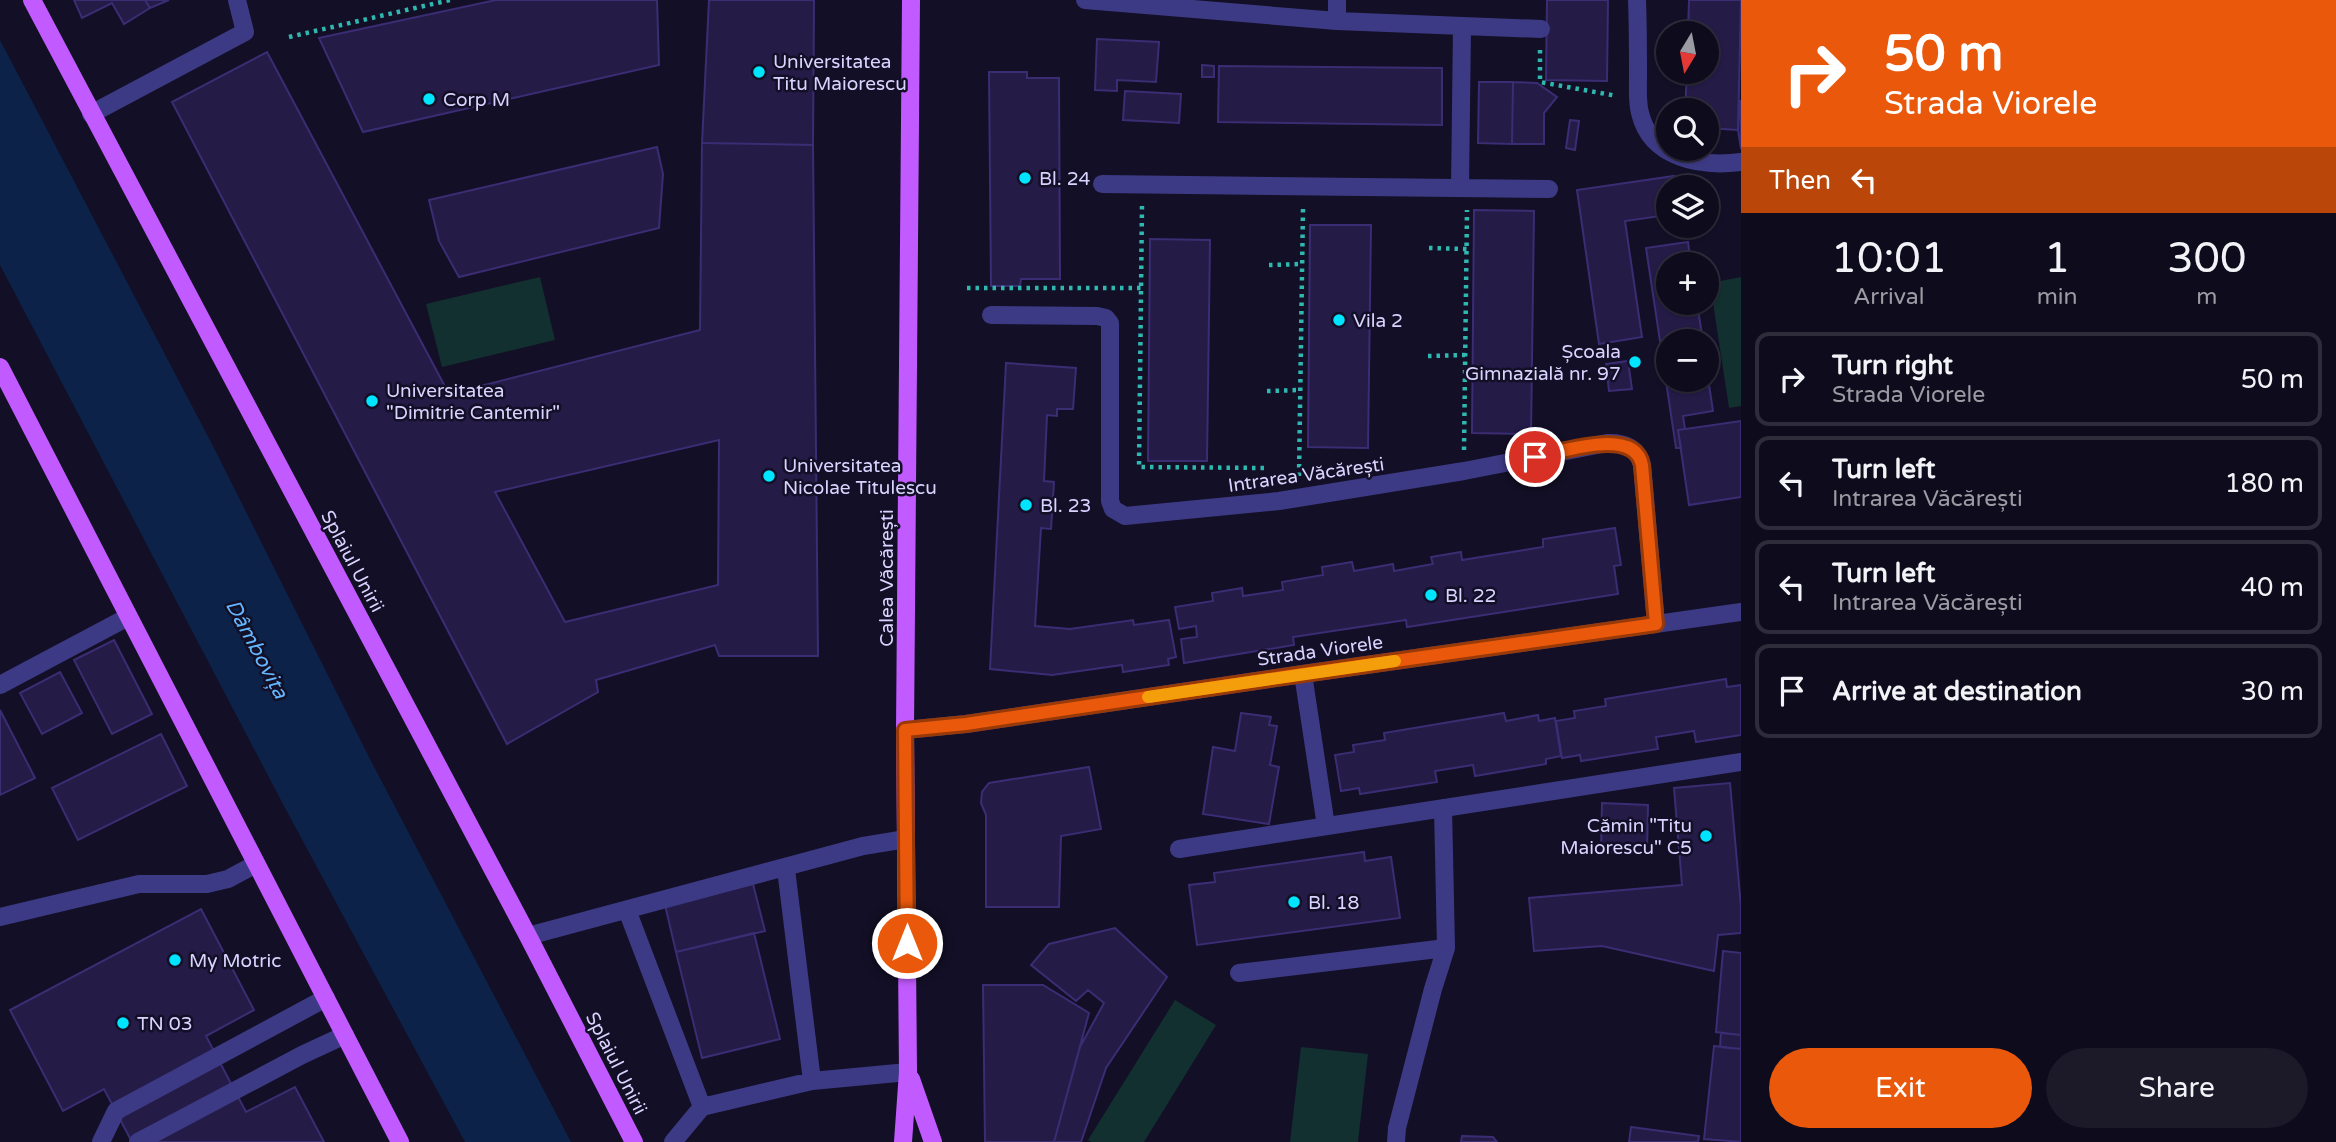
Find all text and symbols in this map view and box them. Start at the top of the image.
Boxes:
north arrow [1656,21,1718,84]
map controls [1656,21,1719,392]
text: 50 m [1884,25,2003,84]
icon: right [1769,28,1860,119]
place label: Universitatea Titu Maiorescu [773,51,907,95]
marker: Universitatea Titu Maiorescu [751,64,767,80]
text: Strada Viorele [1884,85,2097,123]
place label: Corp M [443,89,510,111]
marker: Corp M [421,91,437,107]
button: search [1656,98,1719,161]
icon: left [1845,161,1883,199]
text: Then [1769,165,1831,196]
place label: Bl. 24 [1039,168,1091,190]
marker: Bl. 24 [1017,170,1033,186]
button: layers [1656,175,1719,238]
text: 10:01 [1831,233,1947,284]
text: 1 [2044,233,2070,284]
text: 300 [2167,233,2246,284]
button: + [1656,252,1719,315]
text: Arrival [1853,283,1924,311]
text: min [2037,283,2078,311]
text: m [2196,283,2217,311]
place label: Vila 2 [1353,310,1403,332]
marker: Vila 2 [1331,312,1347,328]
button: − [1656,329,1719,392]
place label: Școala Gimnazială nr. 97 [1465,341,1621,385]
text: Turn right [1832,350,1953,381]
marker: Școala Gimnazială nr. 97 [1627,354,1643,370]
icon: right [1773,360,1811,398]
text: 50 m [2241,364,2304,395]
place label: Universitatea "Dimitrie Cantemir" [386,380,560,424]
text: Strada Viorele [1832,381,1985,409]
marker: Universitatea "Dimitrie Cantemir" [364,393,380,409]
pin [1505,427,1565,487]
icon: arrive [1516,438,1554,476]
street label: Intrarea Văcărești [1227,453,1386,497]
text: Turn left [1832,454,1935,485]
place label: Universitatea Nicolae Titulescu [783,455,937,499]
icon: left [1773,464,1811,502]
marker: Universitatea Nicolae Titulescu [761,468,777,484]
text: 180 m [2224,468,2304,499]
text: Intrarea Văcărești [1832,485,2023,513]
place label: Bl. 23 [1040,495,1092,517]
marker: Bl. 23 [1018,497,1034,513]
street label: Splaiul Unirii [316,507,388,616]
street label: Calea Văcărești [876,509,898,647]
text: Turn left [1832,558,1935,589]
icon: left [1773,568,1811,606]
text: 40 m [2241,572,2304,603]
place label: Bl. 22 [1445,585,1497,607]
marker: Bl. 22 [1423,587,1439,603]
text: Intrarea Văcărești [1832,589,2023,617]
water label: Dâmbovița [220,595,294,704]
street label: Strada Viorele [1256,631,1384,671]
icon: arrive [1773,672,1811,710]
text: Arrive at destination [1832,676,2082,707]
text: 30 m [2241,676,2304,707]
place label: Cămin "Titu Maiorescu" C5 [1560,815,1692,859]
marker: Cămin "Titu Maiorescu" C5 [1698,828,1714,844]
place label: Bl. 18 [1308,892,1360,914]
marker: Bl. 18 [1286,894,1302,910]
position arrow [870,906,944,980]
place label: My Motric [189,950,281,972]
marker: My Motric [167,952,183,968]
street label: Splaiul Unirii [581,1009,651,1118]
place label: TN 03 [137,1013,193,1035]
marker: TN 03 [115,1015,131,1031]
button: Exit [1769,1048,2032,1128]
button: Share [2046,1048,2308,1128]

